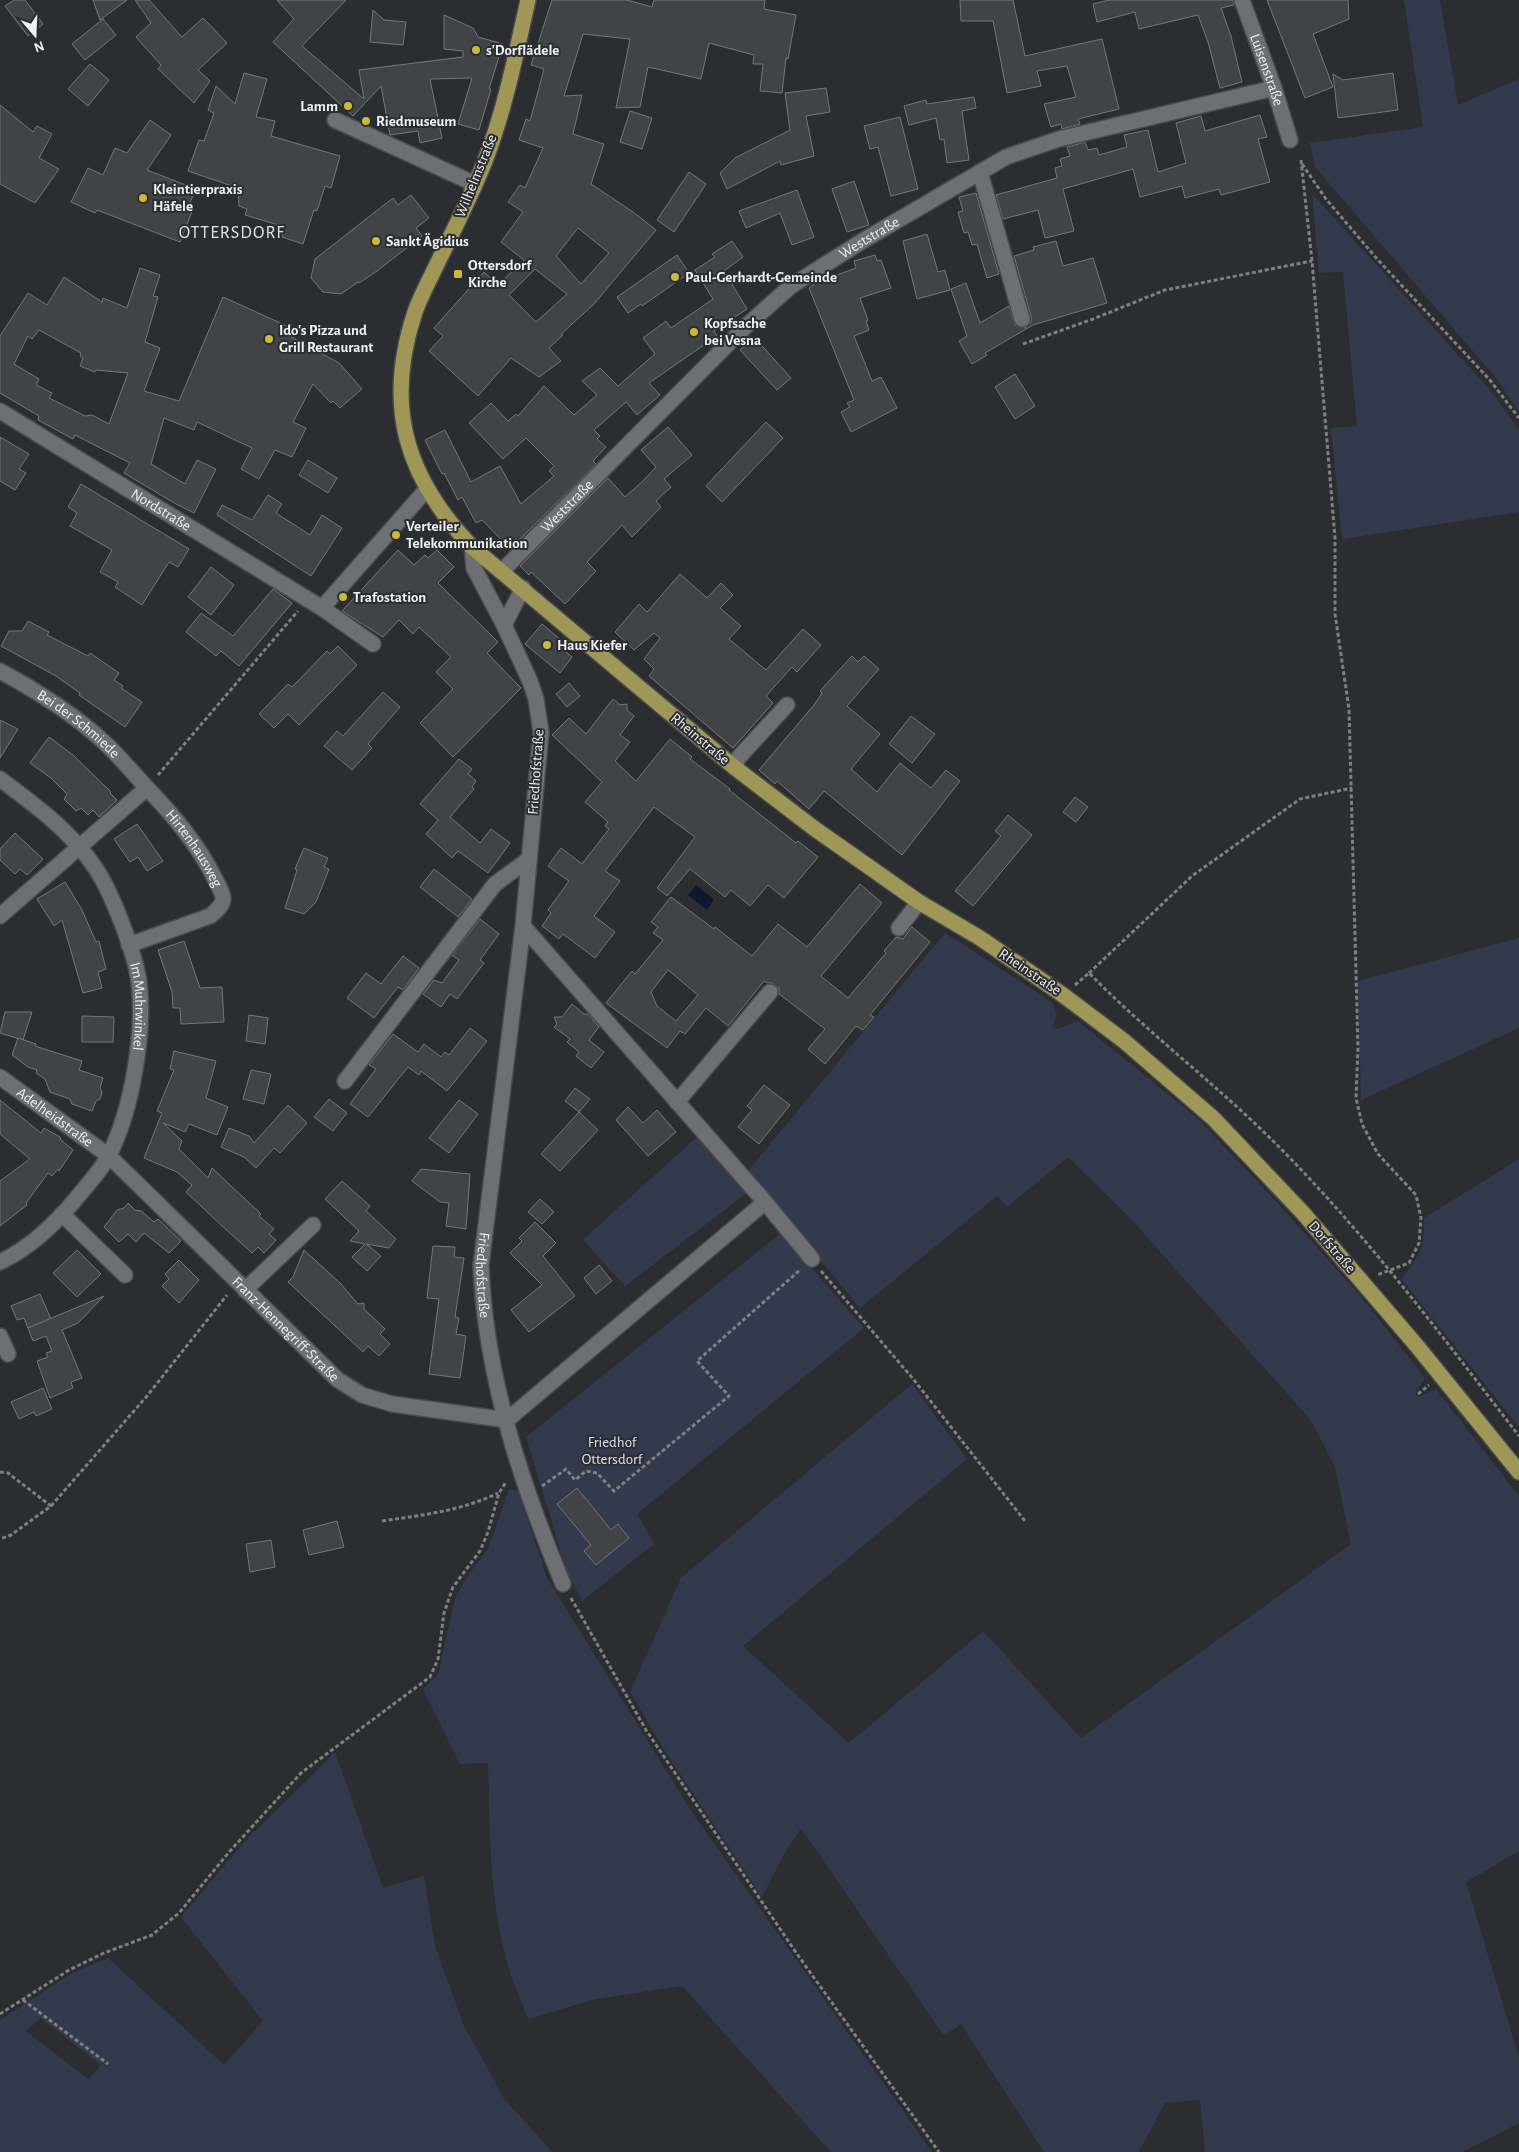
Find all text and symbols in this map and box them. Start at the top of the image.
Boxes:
north arrow [10,10,60,60]
street label: Luisenstraße [1247,32,1286,107]
text: N [32,38,46,55]
place label: s'Dorflädele [486,43,559,58]
marker: s'Dorflädele [470,44,482,56]
place label: Lamm [300,99,338,114]
marker: Lamm [342,100,354,112]
place label: Riedmuseum [376,114,456,129]
marker: Riedmuseum [360,115,372,127]
street label: Wilhelmstraße [452,132,500,220]
place label: Kleintierpraxis Häfele [153,182,243,214]
marker: Kleintierpraxis Häfele [137,192,149,204]
street label: Weststraße [836,214,902,261]
district label: OTTERSDORF [179,224,285,242]
place label: Sankt Ägidius [386,233,469,249]
marker: Sankt Ägidius [370,235,382,247]
place label: Ottersdorf Kirche [468,258,532,290]
marker: Ottersdorf Kirche [452,268,464,280]
place label: Paul-Gerhardt-Gemeinde [685,270,837,285]
marker: Paul-Gerhardt-Gemeinde [669,271,681,283]
place label: Kopfsache bei Vesna [704,316,766,348]
place label: Ido's Pizza und Grill Restaurant [279,323,373,355]
marker: Kopfsache bei Vesna [688,326,700,338]
marker: Ido's Pizza und Grill Restaurant [263,333,275,345]
street label: Weststraße [538,477,596,535]
street label: Nordstraße [129,486,194,534]
place label: Verteiler Telekommunikation [406,519,528,551]
marker: Verteiler Telekommunikation [390,529,402,541]
place label: Trafostation [353,590,426,605]
marker: Trafostation [337,591,349,603]
place label: Haus Kiefer [557,638,628,653]
marker: Haus Kiefer [541,639,553,651]
street label: Bei der Schmiede [35,687,123,761]
street label: Rheinstraße [668,710,732,768]
street label: Friedhofstraße [526,729,546,815]
street label: Hirtenhausweg [163,807,226,890]
street label: Rheinstraße [996,946,1064,998]
street label: Im Muhrwinkel [128,960,148,1051]
street label: Adelheidstraße [14,1084,96,1149]
street label: Dorfstraße [1306,1218,1359,1276]
street label: Friedhofstraße [473,1231,493,1319]
street label: Franz-Hennegriff-Straße [230,1274,342,1384]
park label: Friedhof Ottersdorf [582,1435,644,1467]

